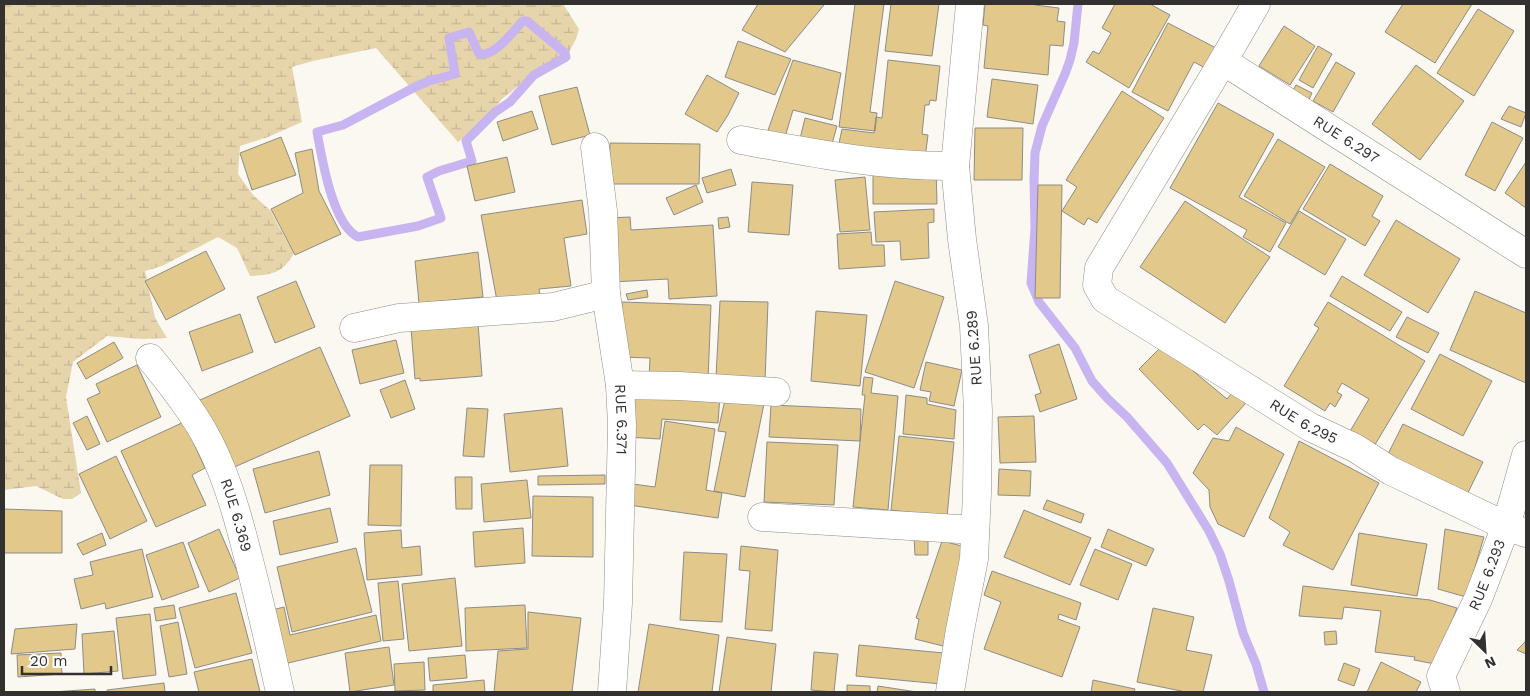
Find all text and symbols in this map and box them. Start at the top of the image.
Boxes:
street label: RUE 6.297 [1310,112,1383,167]
street label: RUE 6.289 [962,310,986,386]
street label: RUE 6.371 [611,383,631,455]
street label: RUE 6.295 [1266,395,1340,448]
street label: RUE 6.369 [217,476,255,554]
street label: RUE 6.293 [1465,537,1509,613]
north arrow [1460,626,1510,676]
scale bar [22,644,111,676]
text: 20 m [30,652,68,670]
text: N [1482,653,1499,672]

